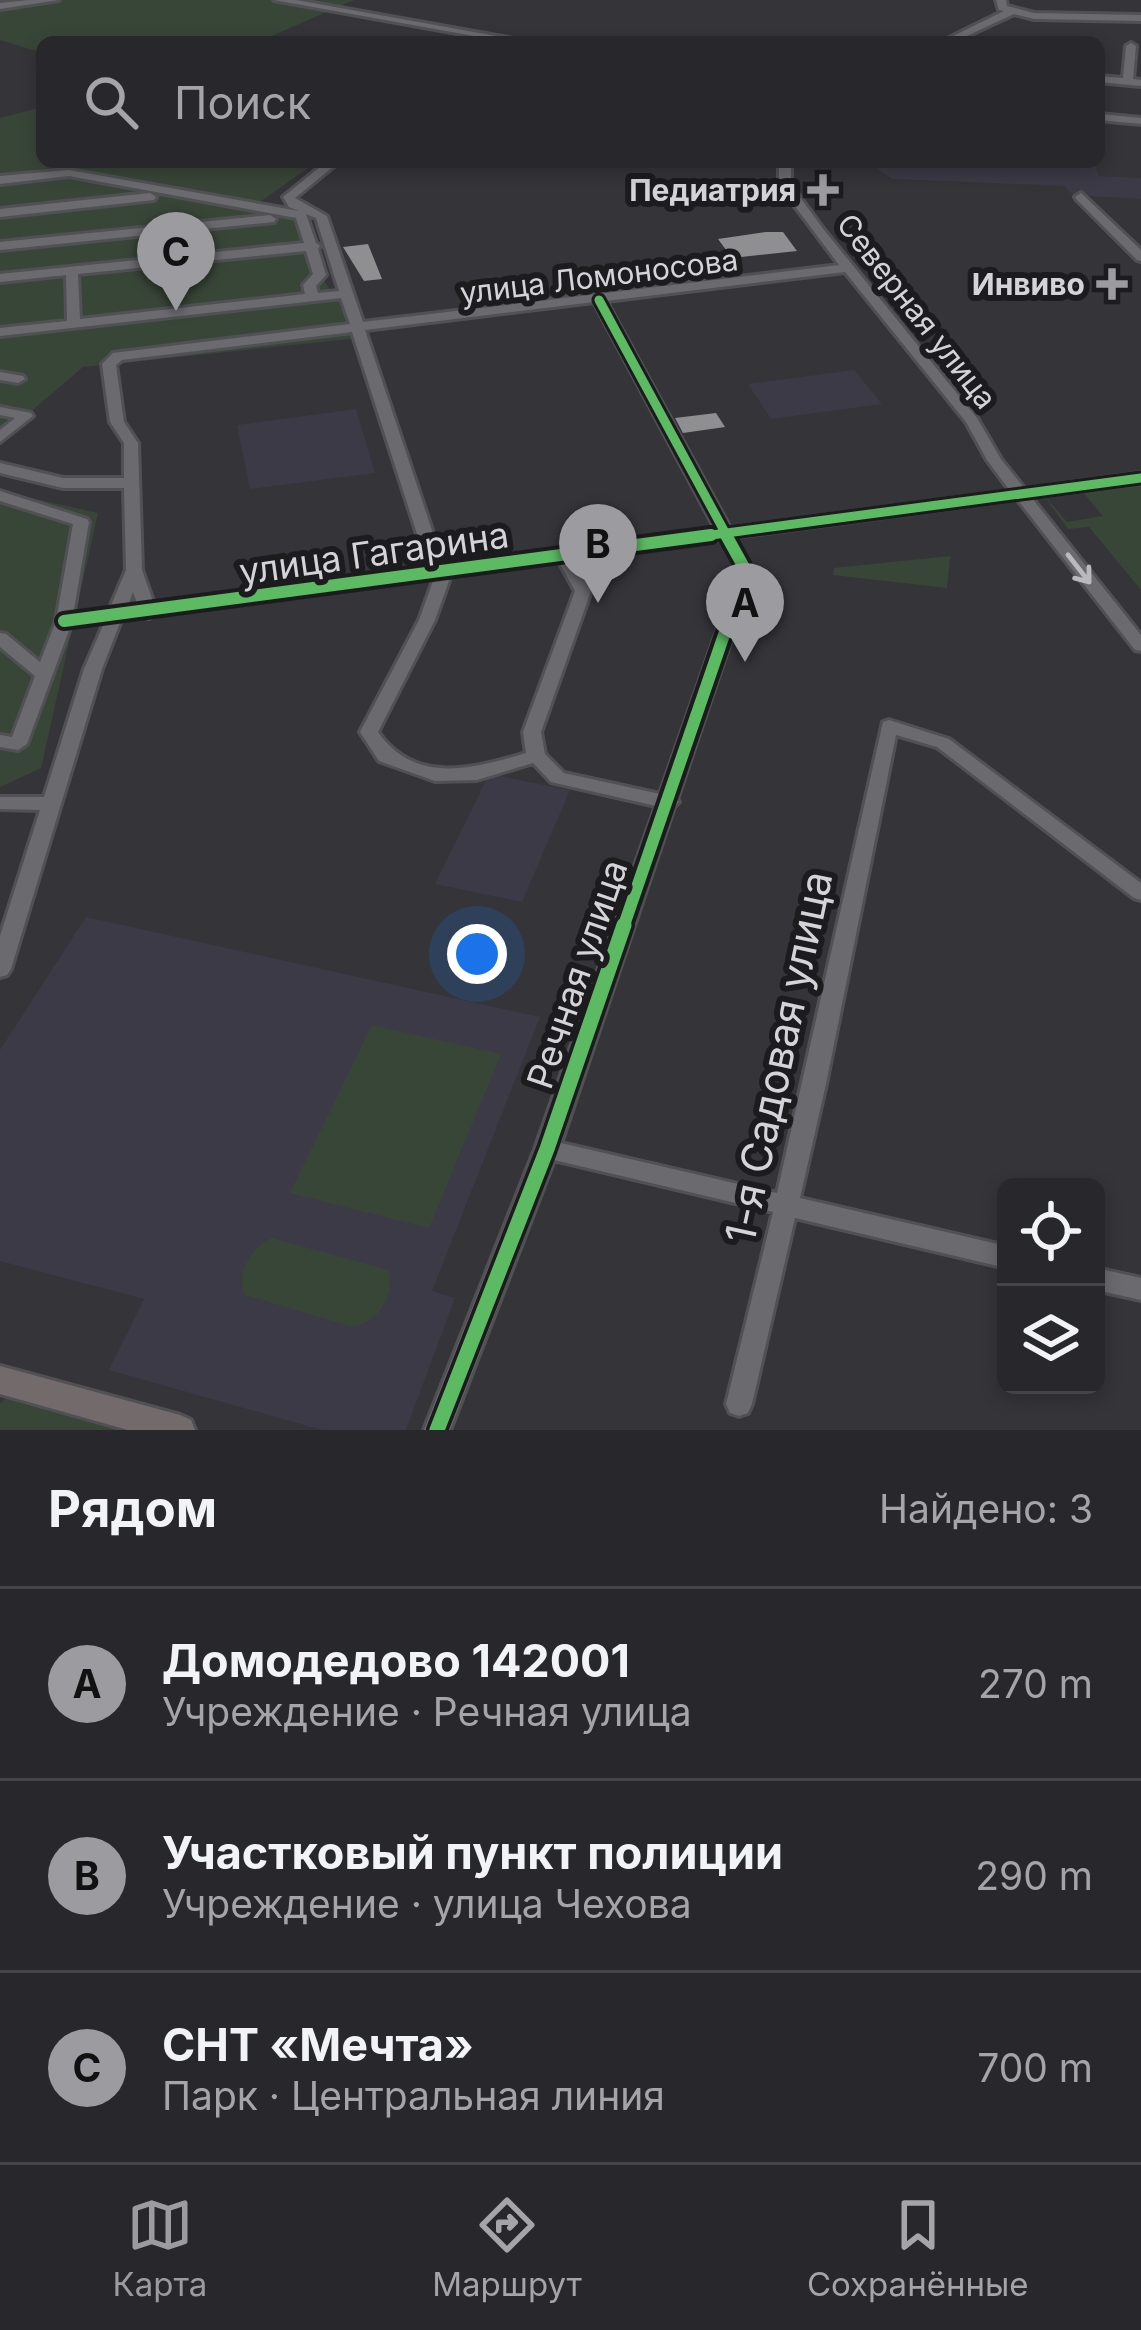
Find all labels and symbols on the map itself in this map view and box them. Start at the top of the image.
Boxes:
place label: Педиатрия [629,172,796,208]
marker: Педиатрия [807,174,839,206]
street label: Северная улица [830,206,1004,416]
pin: C [137,212,215,311]
street label: улица Ломоносова [458,241,740,311]
place label: Инвиво [972,266,1085,302]
marker: Инвиво [1096,268,1128,300]
pin: B [559,504,637,603]
street label: улица Гагарина [236,512,512,594]
one-way arrow [1066,552,1092,584]
pin: A [706,563,784,662]
street label: Речная улица [517,854,637,1094]
street label: 1-я Садовая улица [714,866,842,1248]
your location [447,924,507,984]

